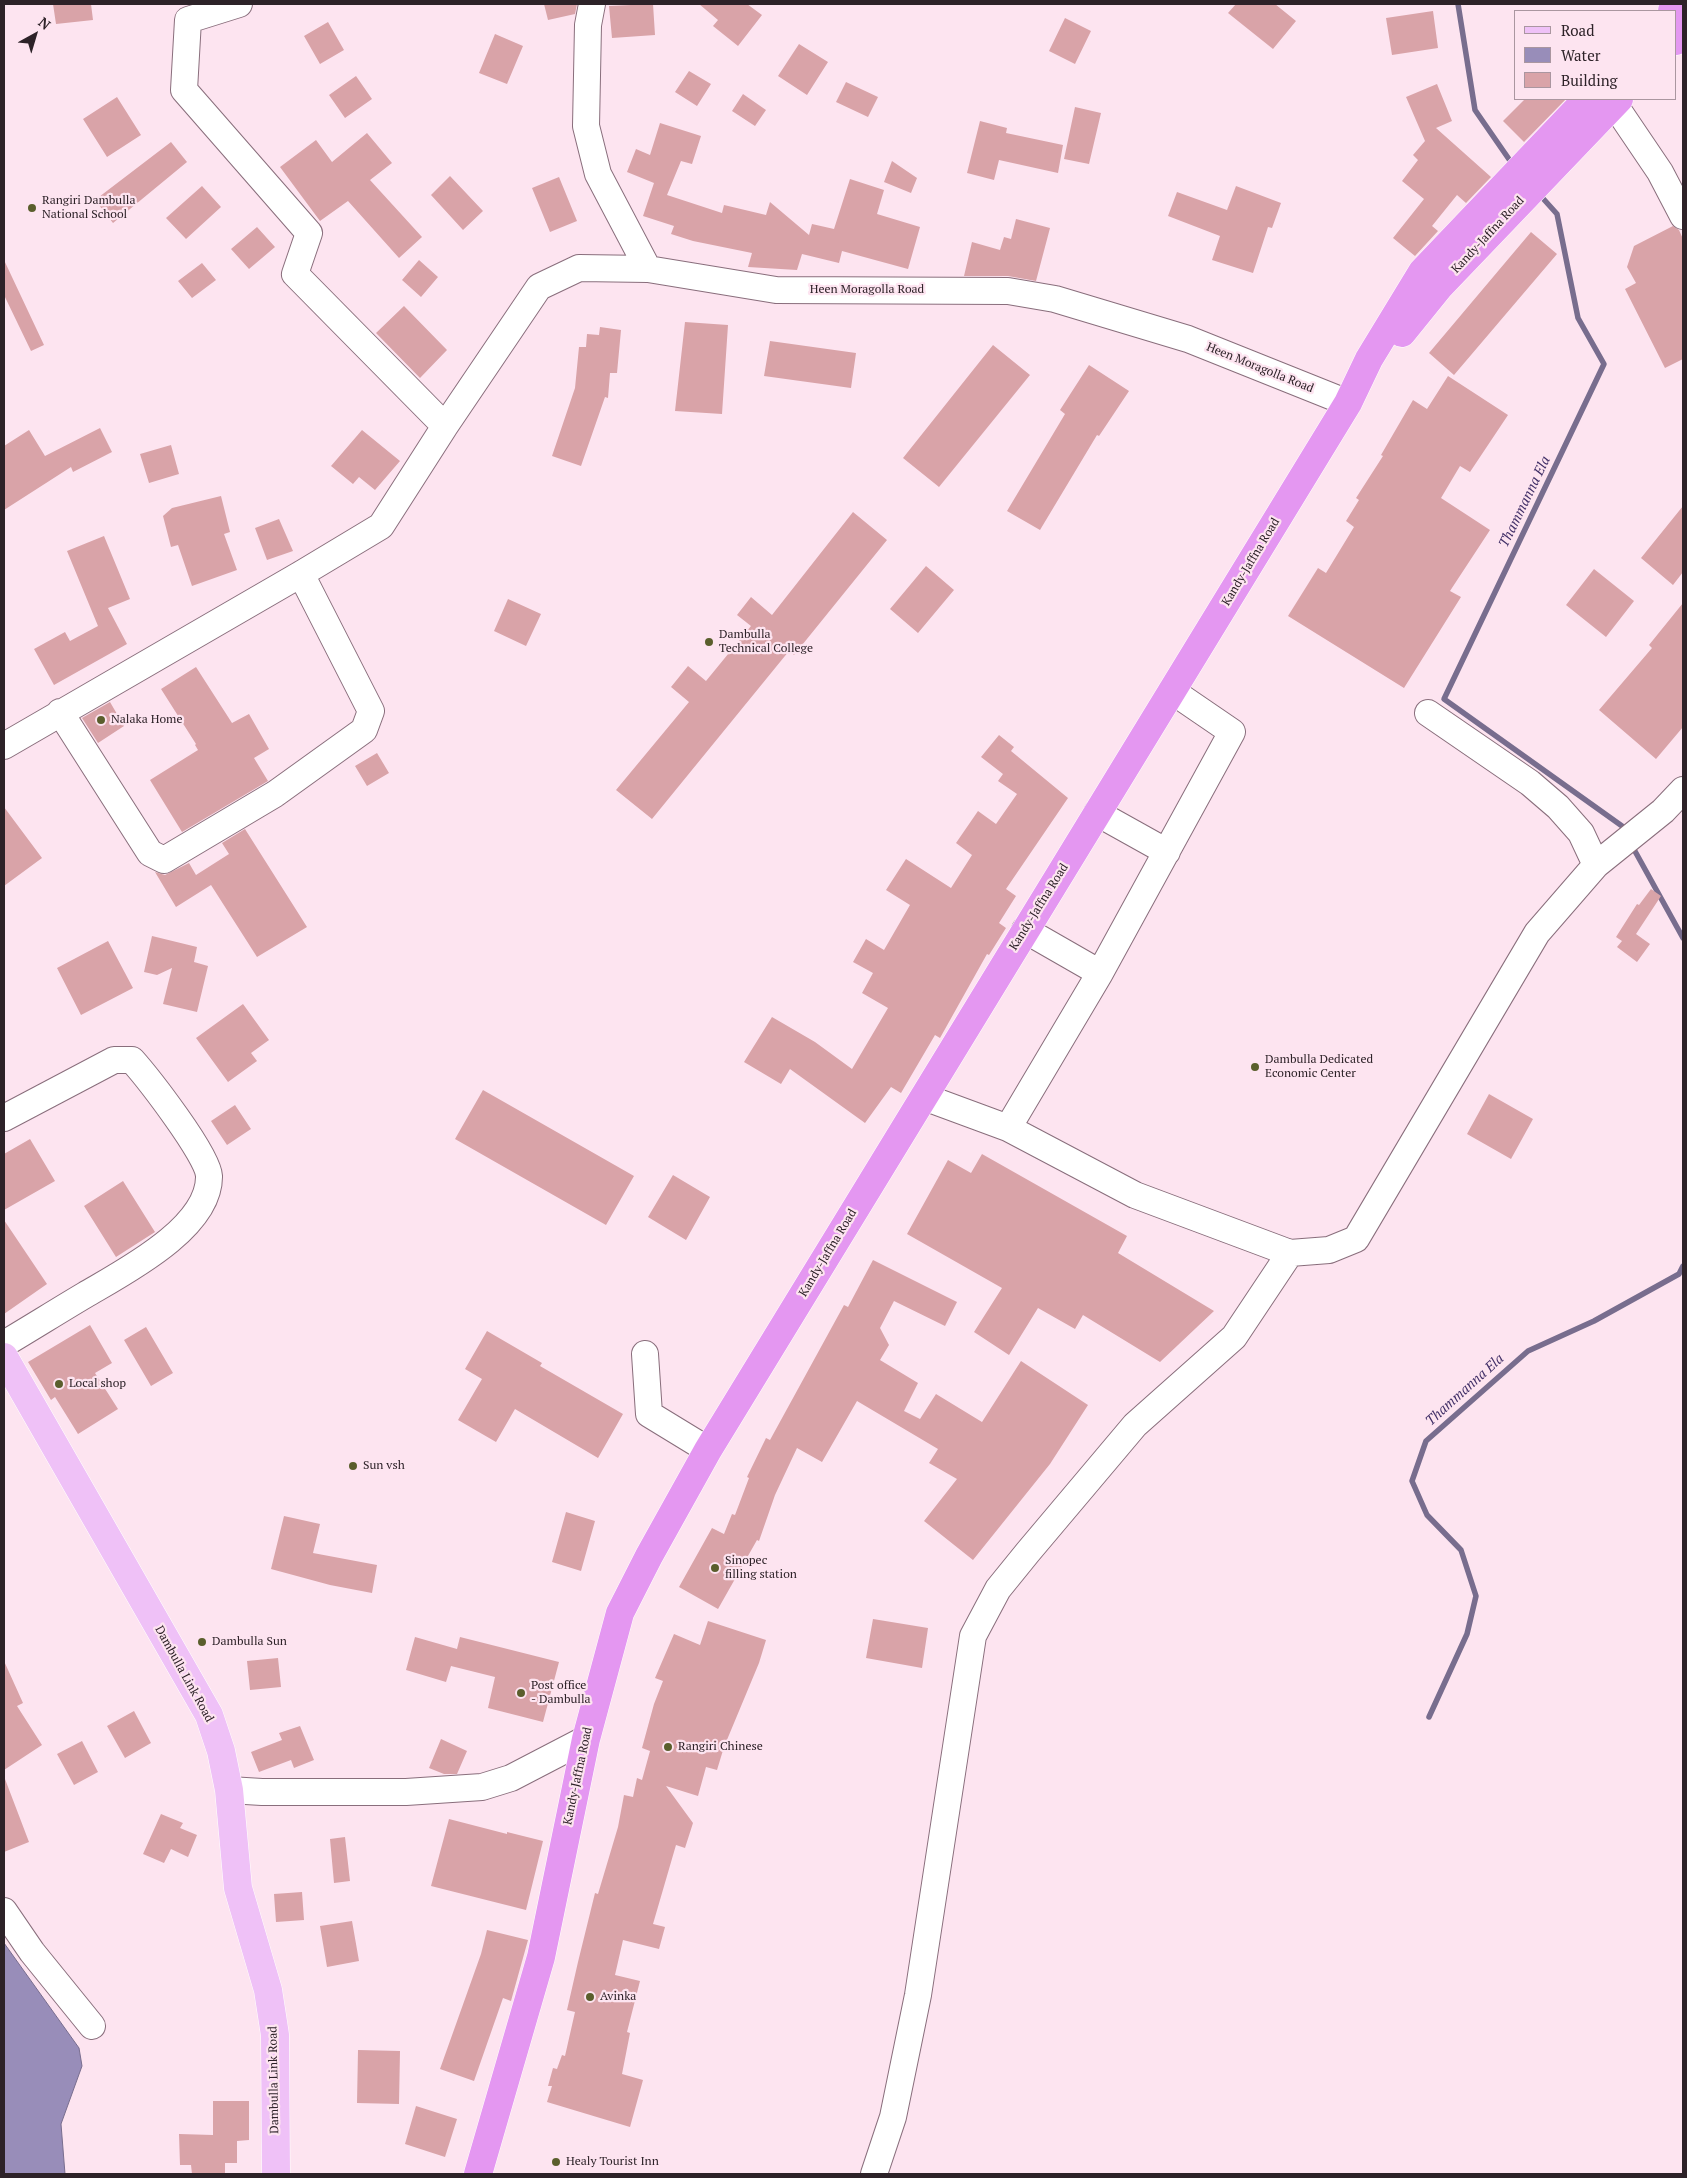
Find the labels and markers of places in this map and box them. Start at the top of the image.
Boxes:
place label: Rangiri Dambulla National School [42,194,136,222]
marker: Rangiri Dambulla National School [26,202,38,214]
place label: Dambulla Technical College [719,628,813,656]
marker: Dambulla Technical College [703,636,715,648]
place label: Nalaka Home [111,713,182,727]
marker: Nalaka Home [95,714,107,726]
place label: Dambulla Dedicated Economic Center [1265,1053,1373,1081]
marker: Dambulla Dedicated Economic Center [1249,1061,1261,1073]
place label: Local shop [69,1377,126,1391]
marker: Local shop [53,1378,65,1390]
place label: Sun vsh [363,1459,405,1473]
marker: Sun vsh [347,1460,359,1472]
place label: Sinopec filling station [725,1554,797,1582]
marker: Sinopec filling station [709,1562,721,1574]
place label: Dambulla Sun [212,1635,287,1649]
marker: Dambulla Sun [196,1636,208,1648]
place label: Post office - Dambulla [531,1679,591,1707]
marker: Post office - Dambulla [515,1687,527,1699]
place label: Rangiri Chinese [678,1740,763,1754]
marker: Rangiri Chinese [662,1741,674,1753]
place label: Avinka [600,1990,636,2004]
marker: Avinka [584,1991,596,2003]
place label: Healy Tourist Inn [566,2155,659,2169]
marker: Healy Tourist Inn [550,2156,562,2168]

